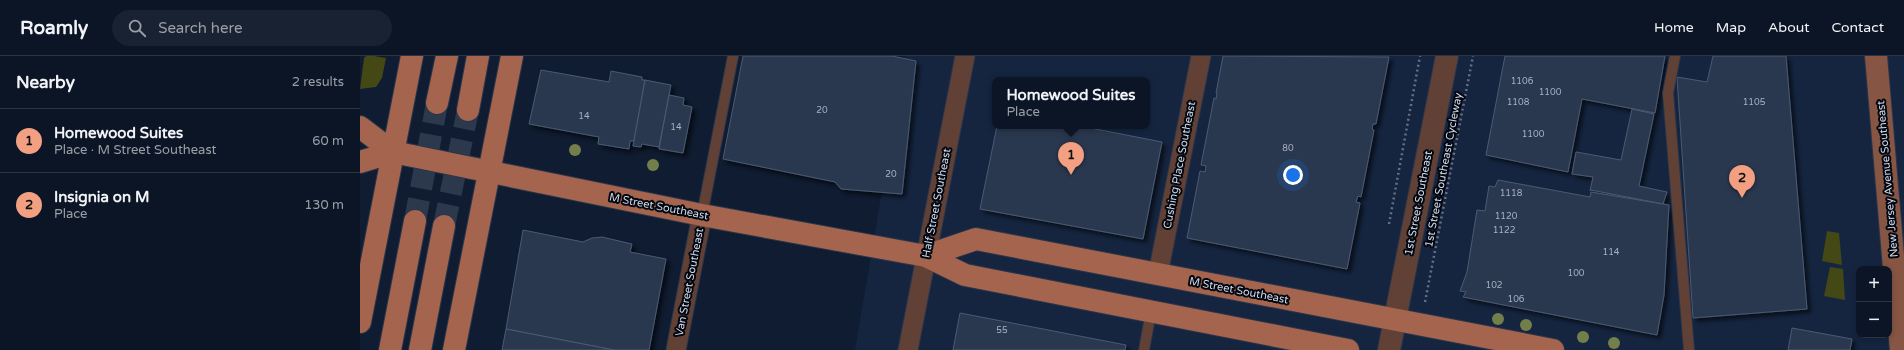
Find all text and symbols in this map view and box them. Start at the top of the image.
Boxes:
search box [112,10,392,46]
text: Roamly [20,17,88,39]
icon: search [126,17,148,39]
text: Search here [158,19,243,37]
text: Home [1654,19,1694,36]
text: Map [1716,19,1746,36]
text: About [1768,19,1810,36]
text: Contact [1832,19,1884,36]
text: Nearby [16,72,75,93]
text: 2 results [292,74,344,90]
house number: 1106 [1511,76,1534,87]
popup [992,77,1150,129]
text: Homewood Suites [1006,86,1136,104]
house number: 1100 [1539,87,1562,98]
street label: 1st Street Southeast Cycleway [1422,91,1465,249]
house number: 1108 [1507,97,1530,108]
house number: 1105 [1743,97,1766,108]
street label: Cushing Place Southeast [1161,100,1198,230]
street label: New Jersey Avenue Southeast [1874,100,1901,258]
text: Place [1006,104,1040,120]
house number: 20 [816,105,828,116]
house number: 14 [578,111,590,122]
house number: 14 [670,122,682,133]
text: Homewood Suites [54,124,183,142]
house number: 1100 [1522,129,1545,140]
text: 1 [25,133,33,149]
text: 60 m [312,133,344,149]
text: Place · M Street Southeast [54,142,217,158]
pin: 1 [1058,142,1084,175]
house number: 80 [1282,143,1294,154]
street label: Half Street Southeast [919,147,954,259]
street label: 1st Street Southeast [1402,150,1435,257]
your location [1283,165,1303,185]
pin: 2 [1729,165,1755,198]
house number: 20 [885,169,897,180]
text: Insignia on M [54,188,150,206]
house number: 1118 [1500,188,1523,199]
street label: M Street Southeast [608,191,710,222]
text: 2 [25,197,33,213]
text: 130 m [304,197,344,213]
text: Place [54,206,87,222]
house number: 1120 [1495,211,1518,222]
house number: 1122 [1493,225,1515,236]
street label: Van Street Southeast [673,227,706,337]
house number: 114 [1603,247,1620,258]
map controls [1856,266,1892,338]
button: + [1856,266,1892,302]
house number: 100 [1568,268,1585,279]
street label: M Street Southeast [1188,275,1290,306]
house number: 102 [1486,280,1502,291]
house number: 106 [1508,294,1525,305]
button: − [1856,302,1892,338]
house number: 55 [996,325,1008,336]

